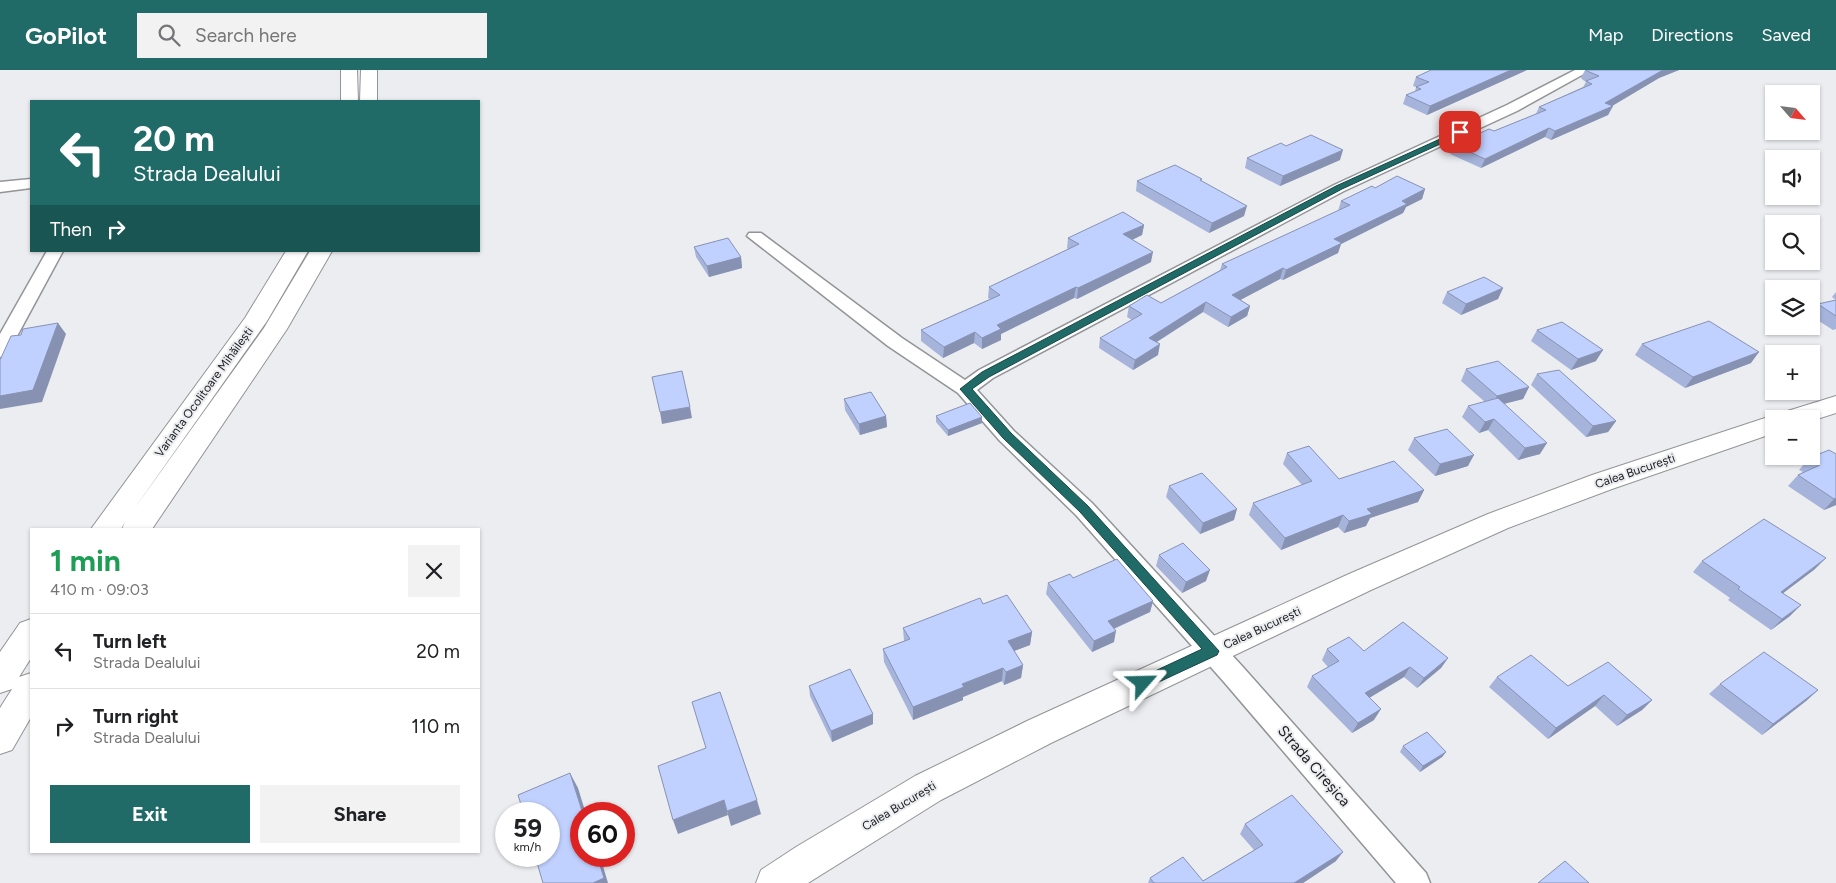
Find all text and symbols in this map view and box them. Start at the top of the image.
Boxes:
search box [137,13,487,58]
text: GoPilot [25,21,107,50]
icon: search [155,21,183,49]
text: Search here [195,24,297,47]
text: Map [1588,24,1623,46]
text: Directions [1651,24,1733,46]
text: Saved [1761,24,1811,46]
north arrow [1765,85,1820,140]
map controls [1765,85,1820,465]
pin [1439,111,1481,153]
text: 20 m [133,118,215,160]
icon: arrive [1446,118,1474,146]
icon: left [50,120,115,185]
button: sound [1765,150,1820,205]
text: Strada Dealului [133,160,281,187]
icon: right [102,215,130,243]
button: search [1765,215,1820,270]
text: Then [50,218,92,241]
button: layers [1765,280,1820,335]
street label: Varianta Ocolitoare Mihăilești [152,324,256,460]
button: + [1765,345,1820,400]
button: − [1765,410,1820,465]
street label: Calea București [1593,451,1677,491]
text: 1 min [50,542,121,579]
button: close [408,545,460,597]
text: 410 m · 09:03 [50,580,149,599]
street label: Calea București [1221,604,1303,652]
text: Turn left [93,630,167,653]
icon: left [50,637,78,665]
text: 20 m [416,640,460,663]
text: Strada Dealului [93,653,200,672]
position arrow [1116,656,1168,708]
text: Turn right [93,705,179,728]
icon: right [50,712,78,740]
text: 110 m [411,715,460,738]
street label: Strada Cireșica [1274,722,1354,810]
text: Strada Dealului [93,728,200,747]
street label: Calea București [859,778,939,834]
button: Exit [50,785,250,843]
button: Share [260,785,460,843]
speed limit sign: 60 [570,802,635,867]
text: 59 [513,813,542,843]
text: km/h [514,840,541,854]

